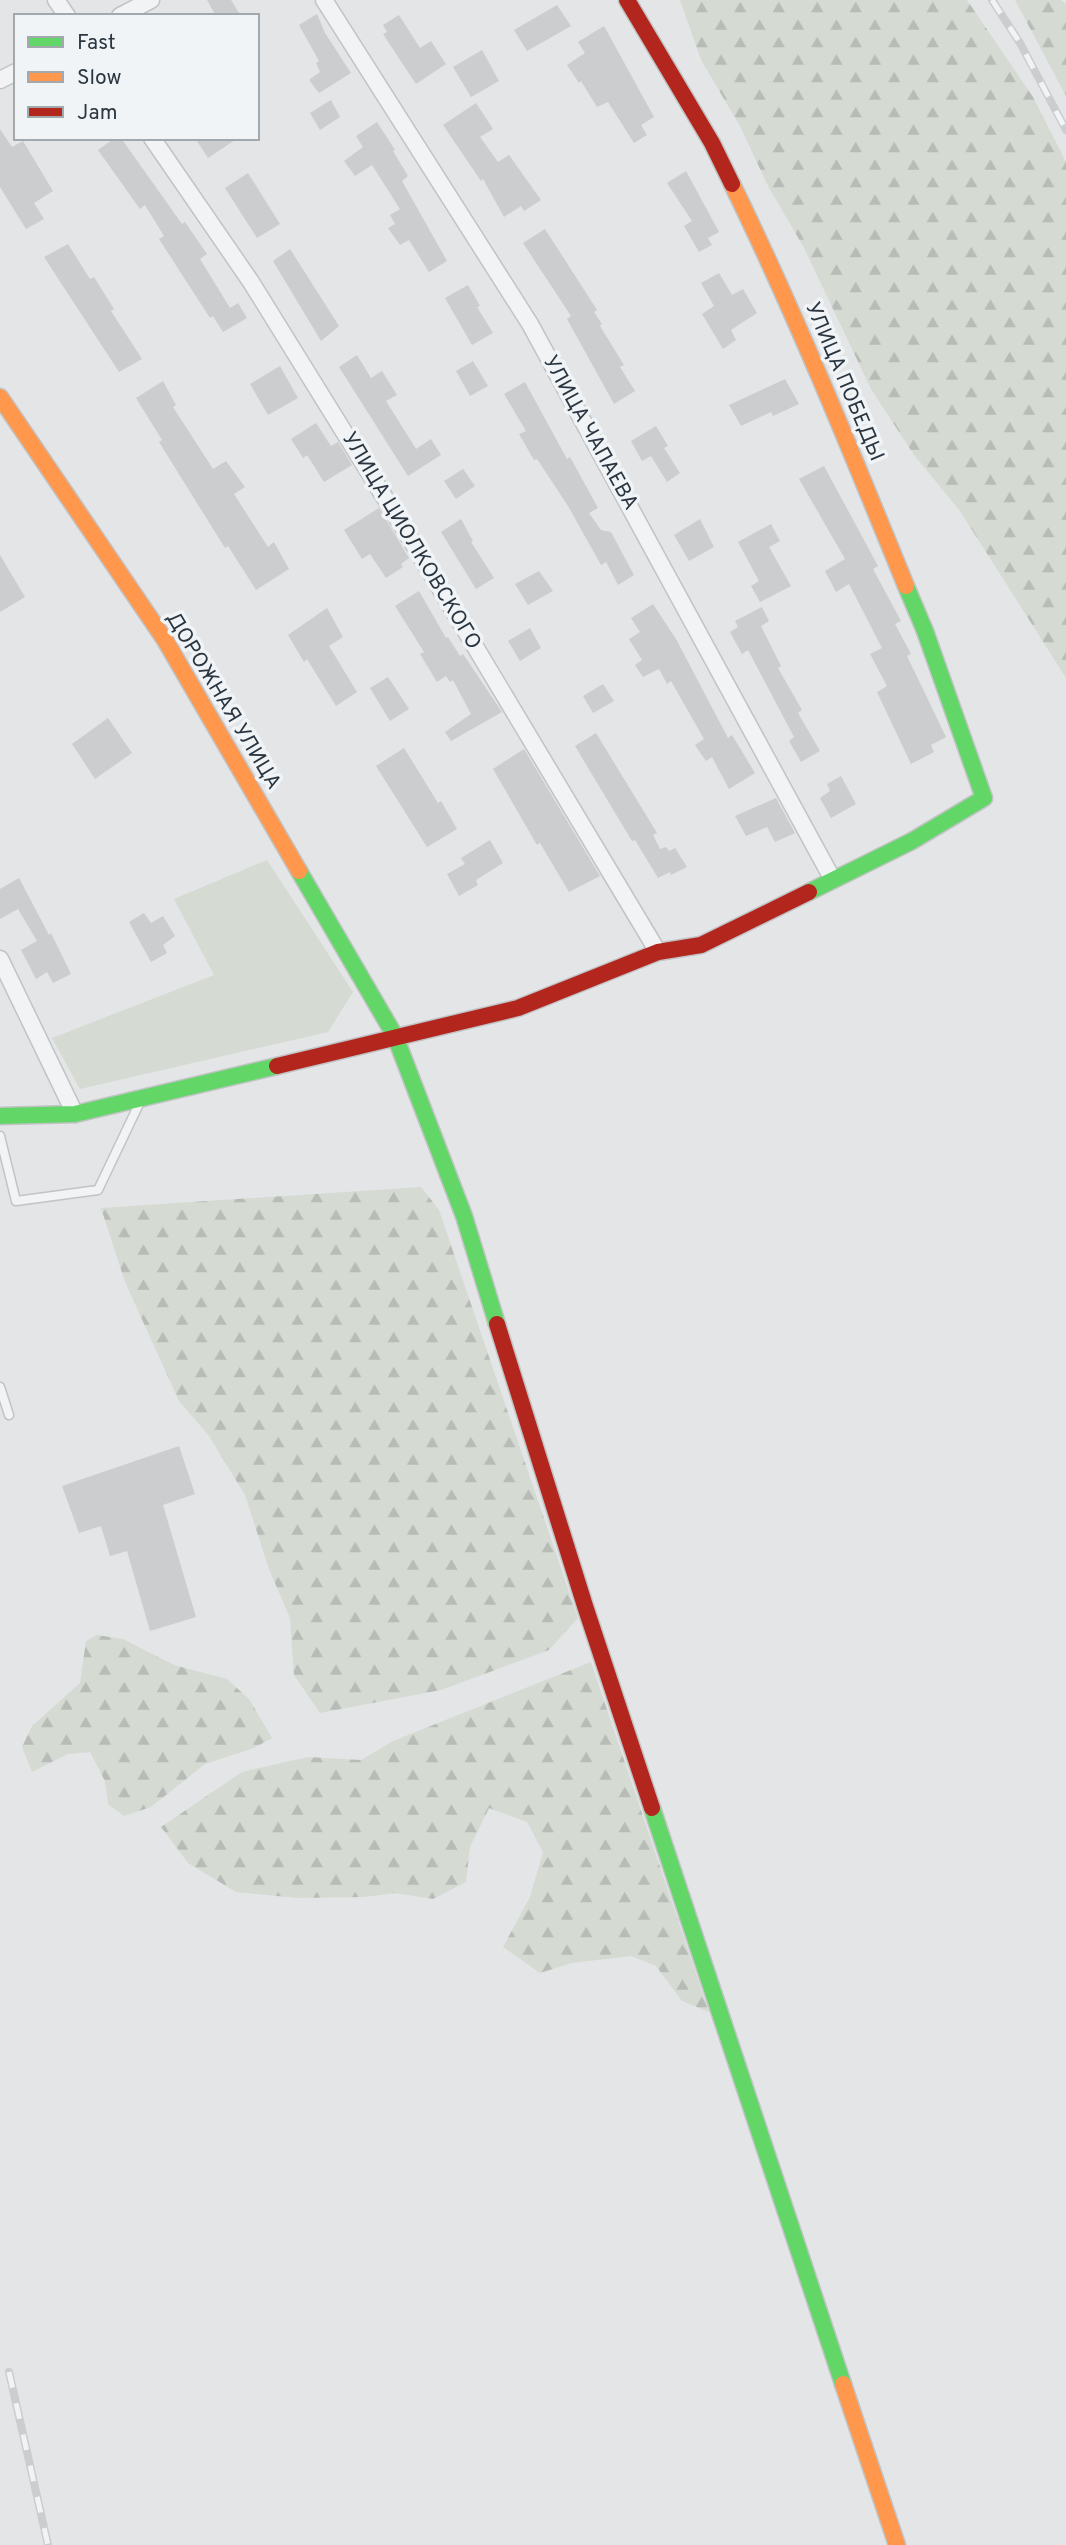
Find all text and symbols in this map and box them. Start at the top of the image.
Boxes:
legend [14,14,259,140]
text: Fast [77,30,116,57]
text: Slow [77,65,122,92]
text: Jam [77,100,118,127]
street label: УЛИЦА ПОБЕДЫ [798,298,890,466]
street label: УЛИЦА ЧАПАЕВА [536,351,644,515]
street label: УЛИЦА ЦИОЛКОВСКОГО [335,427,487,655]
street label: ДОРОЖНАЯ УЛИЦА [159,607,287,795]

